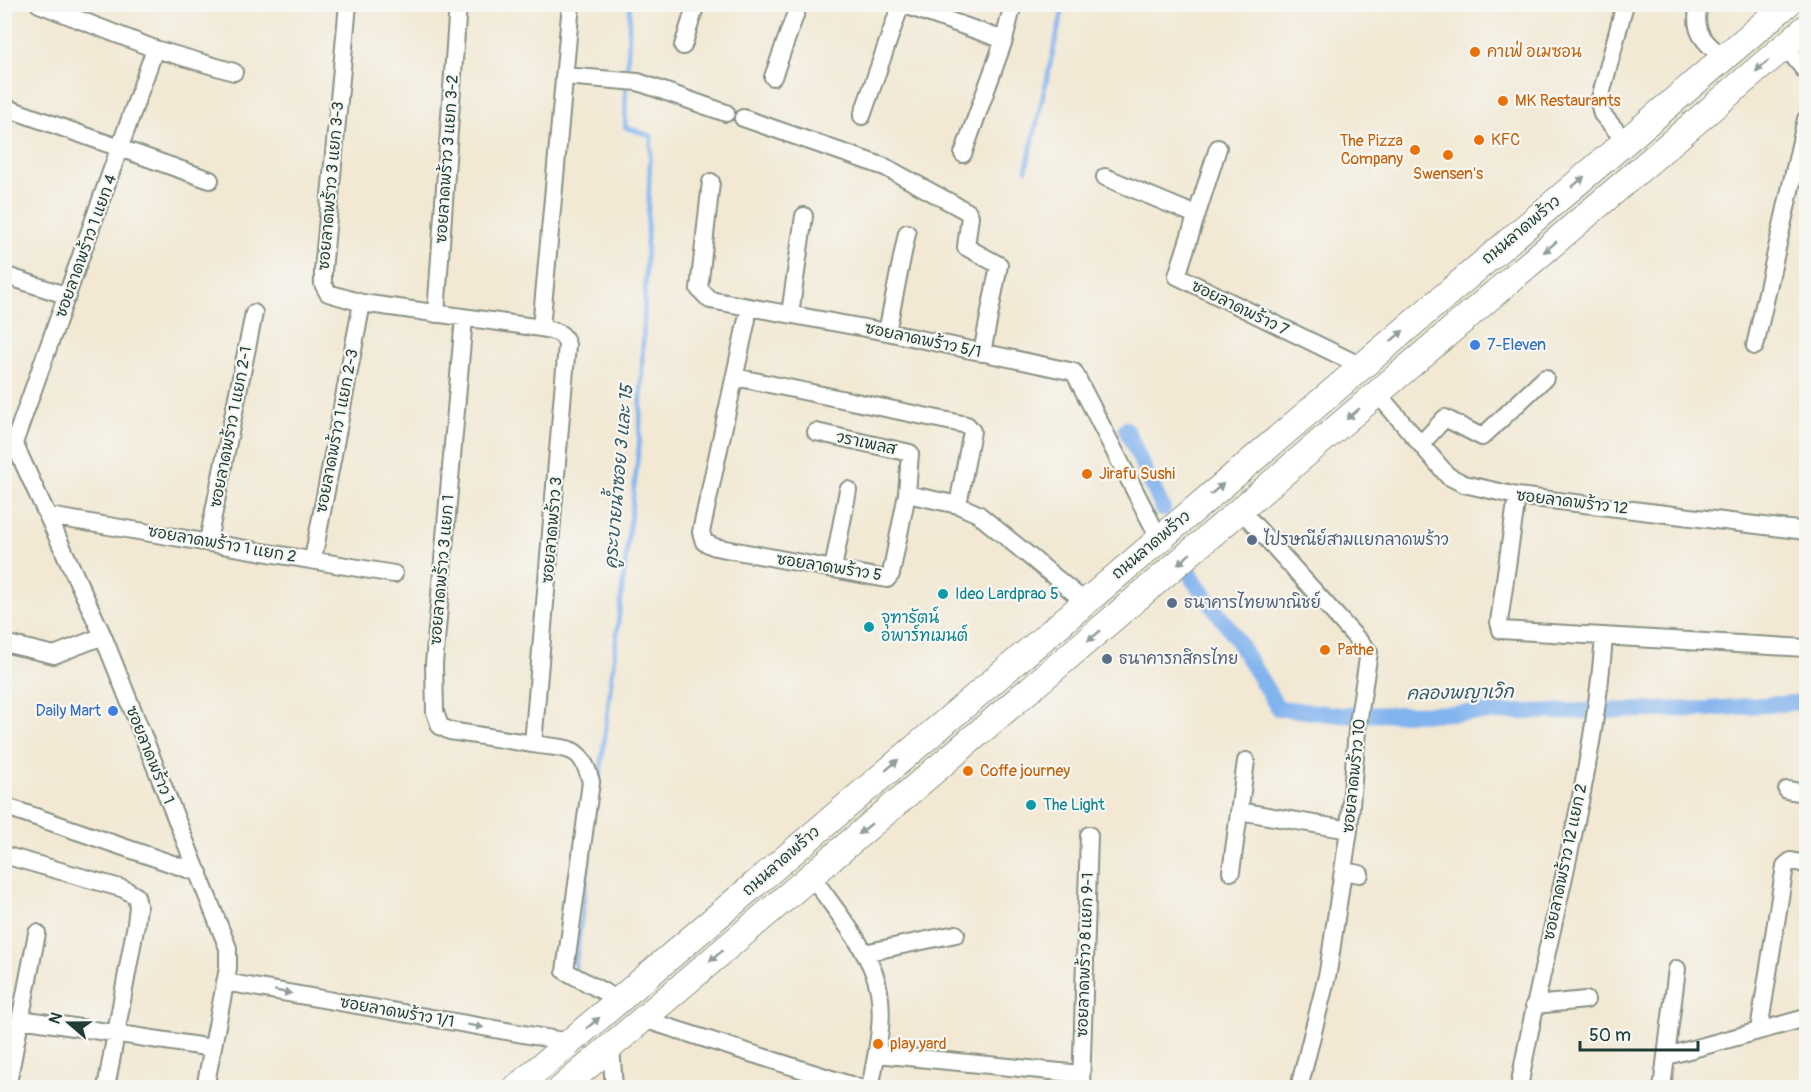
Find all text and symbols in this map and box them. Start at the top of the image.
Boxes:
place label: คาเฟ่ อเมซอน [1487,40,1582,62]
marker: คาเฟ่ อเมซอน [1468,45,1482,59]
one-way arrow [1755,59,1770,72]
street label: ซอยลาดพร้าว 3 แยก 3-2 [430,74,463,244]
place label: MK Restaurants [1515,91,1621,111]
marker: MK Restaurants [1496,94,1510,108]
street label: ซอยลาดพร้าว 3 แยก 3-3 [313,101,348,271]
place label: KFC [1491,130,1520,150]
place label: The Pizza Company [1339,131,1403,169]
marker: KFC [1472,133,1486,147]
marker: The Pizza Company [1408,143,1422,157]
marker: Swensen's [1441,148,1455,162]
place label: Swensen's [1413,164,1483,184]
street label: ซอยลาดพร้าว 1 แยก 4 [50,171,121,320]
one-way arrow [1570,176,1585,189]
street label: ถนนลาดพร้าว [1477,191,1564,269]
one-way arrow [1543,240,1558,253]
street label: ซอยลาดพร้าว 7 [1188,275,1293,340]
street label: ซอยลาดพร้าว 5/1 [863,317,983,362]
one-way arrow [1389,329,1405,342]
place label: 7-Eleven [1487,335,1546,355]
marker: 7-Eleven [1468,338,1482,352]
street label: ซอยลาดพร้าว 1 แยก 2-1 [205,344,256,509]
street label: ซอยลาดพร้าว 1 แยก 2-3 [310,347,363,515]
water label: คูระบายน้ำซอย 3 และ 15 [594,381,640,570]
one-way arrow [1346,407,1361,420]
street label: วราเพลส [834,427,899,459]
place label: Jirafu Sushi [1099,464,1175,484]
marker: Jirafu Sushi [1080,467,1094,481]
street label: ซอยลาดพร้าว 3 [536,476,567,584]
one-way arrow [1209,483,1224,496]
street label: ซอยลาดพร้าว 12 [1515,484,1629,519]
street label: ซอยลาดพร้าว 3 แยก 1 [424,494,459,646]
street label: ถนนลาดพร้าว [1107,506,1194,584]
street label: ซอยลาดพร้าว 1 แยก 2 [146,520,298,567]
place label: ไปรษณีย์สามแยกลาดพร้าว [1263,528,1449,550]
marker: ไปรษณีย์สามแยกลาดพร้าว [1245,533,1259,547]
street label: ซอยลาดพร้าว 5 [775,548,883,585]
one-way arrow [1176,552,1192,565]
place label: Ideo Lardprao 5 [955,584,1059,604]
marker: Ideo Lardprao 5 [936,587,950,601]
place label: ธนาคารไทยพาณิชย์ [1184,591,1321,613]
marker: ธนาคารไทยพาณิชย์ [1165,596,1179,610]
place label: จุฑารัตน์ อพาร์ทเมนต์ [881,606,968,646]
marker: จุฑารัตน์ อพาร์ทเมนต์ [862,620,876,634]
one-way arrow [1087,629,1102,642]
place label: Pathe [1337,640,1374,660]
marker: Pathe [1318,643,1332,657]
place label: ธนาคารกสิกรไทย [1119,647,1238,669]
marker: ธนาคารกสิกรไทย [1100,652,1114,666]
water label: คลองพญาเวิก [1406,681,1515,705]
place label: Daily Mart [35,701,102,721]
street label: ซอยลาดพร้าว 1 [121,703,180,807]
marker: Daily Mart [106,704,120,718]
street label: ซอยลาดพร้าว 10 [1337,718,1370,834]
one-way arrow [884,759,900,772]
place label: Coffe journey [980,761,1070,781]
marker: Coffe journey [961,764,975,778]
street label: ซอยลาดพร้าว 12 แยก 2 [1538,782,1591,942]
place label: The Light [1043,795,1105,815]
marker: The Light [1024,798,1038,812]
street label: ถนนลาดพร้าว [737,821,824,900]
one-way arrow [857,823,873,836]
street label: ซอยลาดพร้าว 8 แยก 9-1 [1071,872,1098,1038]
one-way arrow [709,949,724,962]
one-way arrow [274,988,293,997]
street label: ซอยลาดพร้าว 1/1 [338,991,456,1032]
north arrow [39,993,99,1053]
text: N [45,1010,67,1027]
scale bar [1580,1014,1698,1052]
one-way arrow [585,1017,600,1029]
one-way arrow [466,1022,485,1031]
text: 50 m [1589,1024,1631,1047]
place label: play yard [890,1034,947,1054]
marker: play yard [871,1037,885,1051]

